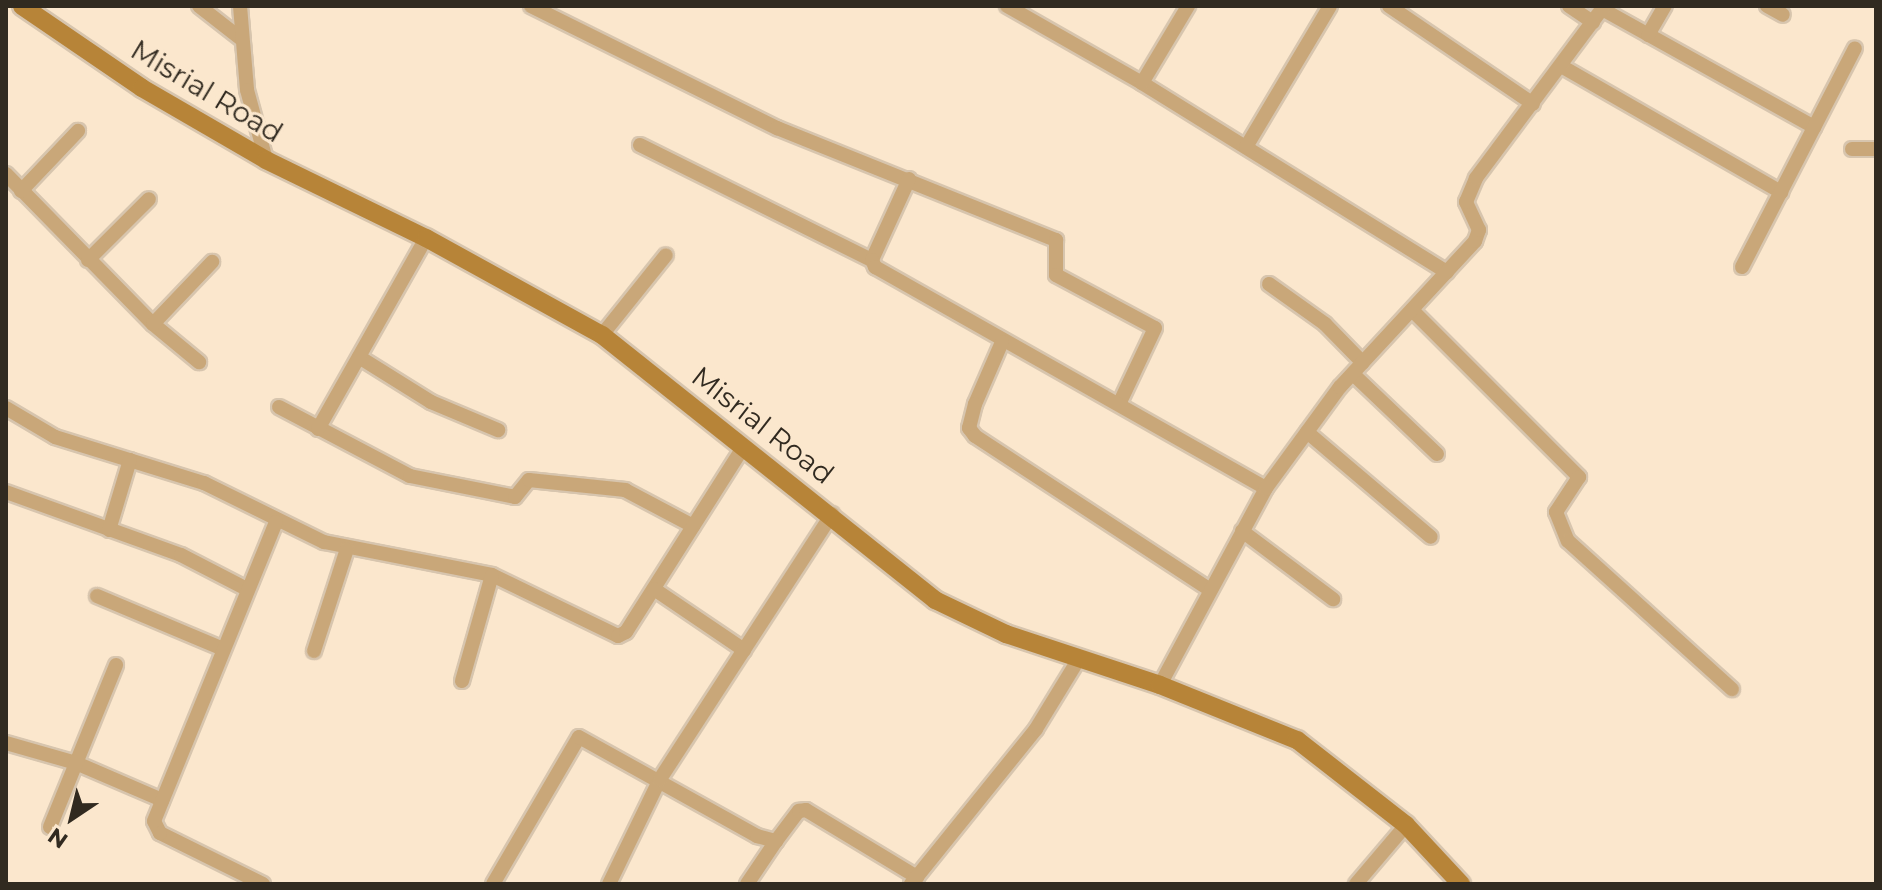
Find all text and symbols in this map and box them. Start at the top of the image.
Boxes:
street label: Misrial Road [125,33,289,149]
street label: Misrial Road [685,359,841,491]
north arrow [32,778,112,858]
text: N [43,822,73,854]

